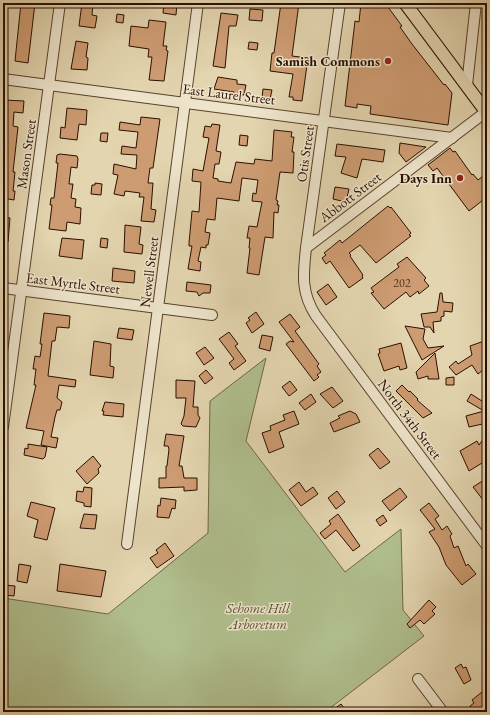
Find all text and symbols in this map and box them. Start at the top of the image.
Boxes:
place label: Samish Commons [276,52,380,70]
marker: Samish Commons [383,56,393,66]
street label: East Laurel Street [182,79,277,109]
street label: Mason Street [12,117,40,190]
street label: Otis Street [292,124,318,183]
street label: Abbott Street [314,167,385,227]
place label: Days Inn [400,169,452,187]
marker: Days Inn [455,173,465,183]
street label: Newell Street [136,235,162,309]
street label: East Myrtle Street [25,268,122,298]
house number: 202 [393,275,411,291]
street label: North 34th Street [374,375,446,463]
park label: Sehome Hill Arboretum [225,599,291,633]

